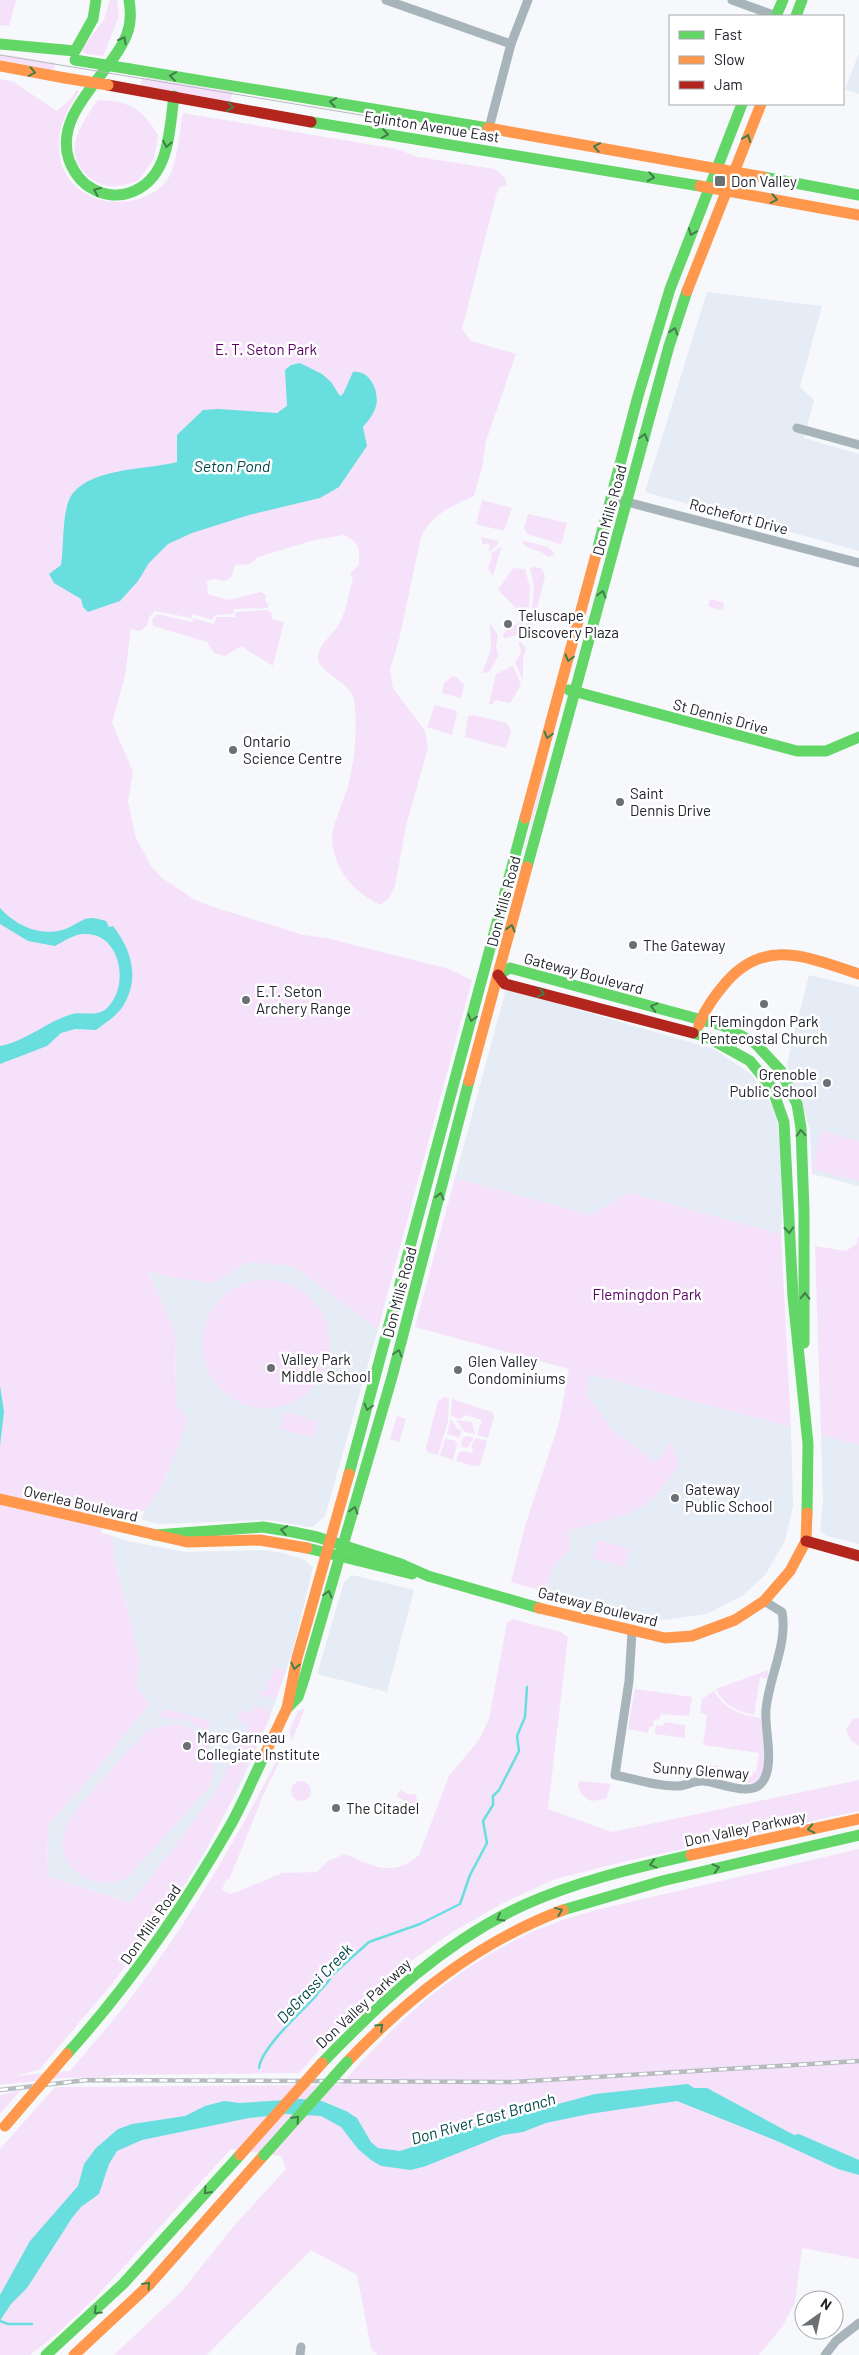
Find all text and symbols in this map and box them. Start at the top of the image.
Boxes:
legend [669,15,844,105]
text: Fast [714,25,742,43]
one-way arrow [117,37,127,46]
text: Slow [714,50,745,68]
one-way arrow [28,67,37,77]
one-way arrow [168,72,177,82]
text: Jam [714,75,743,93]
one-way arrow [329,97,337,108]
one-way arrow [225,101,234,111]
street label: Eglinton Avenue East [363,106,501,146]
one-way arrow [381,128,389,139]
one-way arrow [741,134,751,142]
one-way arrow [162,140,172,149]
one-way arrow [592,142,601,152]
one-way arrow [646,171,655,181]
place label: Don Valley [731,172,797,190]
marker: Don Valley [713,174,727,188]
one-way arrow [93,187,102,197]
one-way arrow [770,193,779,204]
one-way arrow [688,228,698,236]
one-way arrow [668,327,678,336]
park label: E. T. Seton Park [215,340,318,358]
one-way arrow [638,432,649,441]
water label: Seton Pond [194,456,271,475]
street label: Don Mills Road [588,463,630,557]
street label: Rochefort Drive [688,494,790,538]
one-way arrow [596,590,606,598]
place label: Teluscape Discovery Plaza [518,606,619,641]
marker: Teluscape Discovery Plaza [502,618,514,630]
one-way arrow [564,653,575,662]
street label: St Dennis Drive [671,695,771,737]
one-way arrow [544,730,554,738]
place label: Ontario Science Centre [243,732,342,767]
marker: Ontario Science Centre [227,744,239,756]
place label: Saint Dennis Drive [630,784,711,819]
marker: Saint Dennis Drive [614,796,626,808]
street label: Don Mills Road [482,854,524,948]
one-way arrow [505,923,516,932]
place label: The Gateway [643,936,725,954]
marker: The Gateway [627,939,639,951]
street label: Gateway Boulevard [522,948,646,998]
place label: E.T. Seton Archery Range [256,982,351,1017]
one-way arrow [537,988,545,998]
marker: E.T. Seton Archery Range [240,994,252,1006]
marker: Flemingdon Park Pentecostal Church [758,998,770,1010]
one-way arrow [650,1003,658,1013]
place label: Flemingdon Park Pentecostal Church [700,1012,828,1047]
one-way arrow [467,1013,477,1021]
place label: Grenoble Public School [729,1065,817,1100]
marker: Grenoble Public School [821,1077,833,1089]
one-way arrow [796,1129,806,1137]
one-way arrow [434,1192,445,1201]
one-way arrow [784,1227,795,1235]
street label: Don Mills Road [378,1245,420,1339]
park label: Flemingdon Park [592,1285,702,1303]
one-way arrow [800,1292,811,1300]
one-way arrow [392,1349,403,1358]
place label: Valley Park Middle School [281,1350,371,1385]
place label: Glen Valley Condominiums [468,1352,565,1387]
marker: Valley Park Middle School [265,1362,277,1374]
marker: Glen Valley Condominiums [452,1364,464,1376]
one-way arrow [363,1403,374,1411]
place label: Gateway Public School [685,1480,773,1515]
street label: Overlea Boulevard [22,1481,140,1525]
marker: Gateway Public School [669,1492,681,1504]
one-way arrow [348,1506,358,1514]
one-way arrow [280,1526,289,1536]
street label: Gateway Boulevard [536,1582,660,1630]
one-way arrow [323,1590,333,1599]
one-way arrow [290,1662,301,1671]
place label: Marc Garneau Collegiate Institute [197,1728,320,1763]
marker: Marc Garneau Collegiate Institute [181,1740,193,1752]
street label: Sunny Glenway [652,1758,750,1782]
place label: The Citadel [346,1799,419,1817]
marker: The Citadel [330,1802,342,1814]
street label: Don Valley Parkway [683,1806,807,1850]
one-way arrow [807,1823,816,1834]
one-way arrow [649,1859,657,1869]
one-way arrow [711,1863,720,1874]
street label: Don Mills Road [116,1881,184,1967]
one-way arrow [554,1906,563,1917]
one-way arrow [496,1911,505,1921]
water label: DeGrassi Creek [272,1939,356,2027]
street label: Don Valley Parkway [312,1954,414,2052]
one-way arrow [375,2024,384,2033]
water label: Don River East Branch [409,2088,557,2148]
one-way arrow [290,2115,299,2124]
one-way arrow [204,2186,213,2195]
one-way arrow [141,2281,150,2290]
north arrow [794,2290,844,2340]
text: N [818,2294,835,2313]
one-way arrow [93,2305,102,2314]

